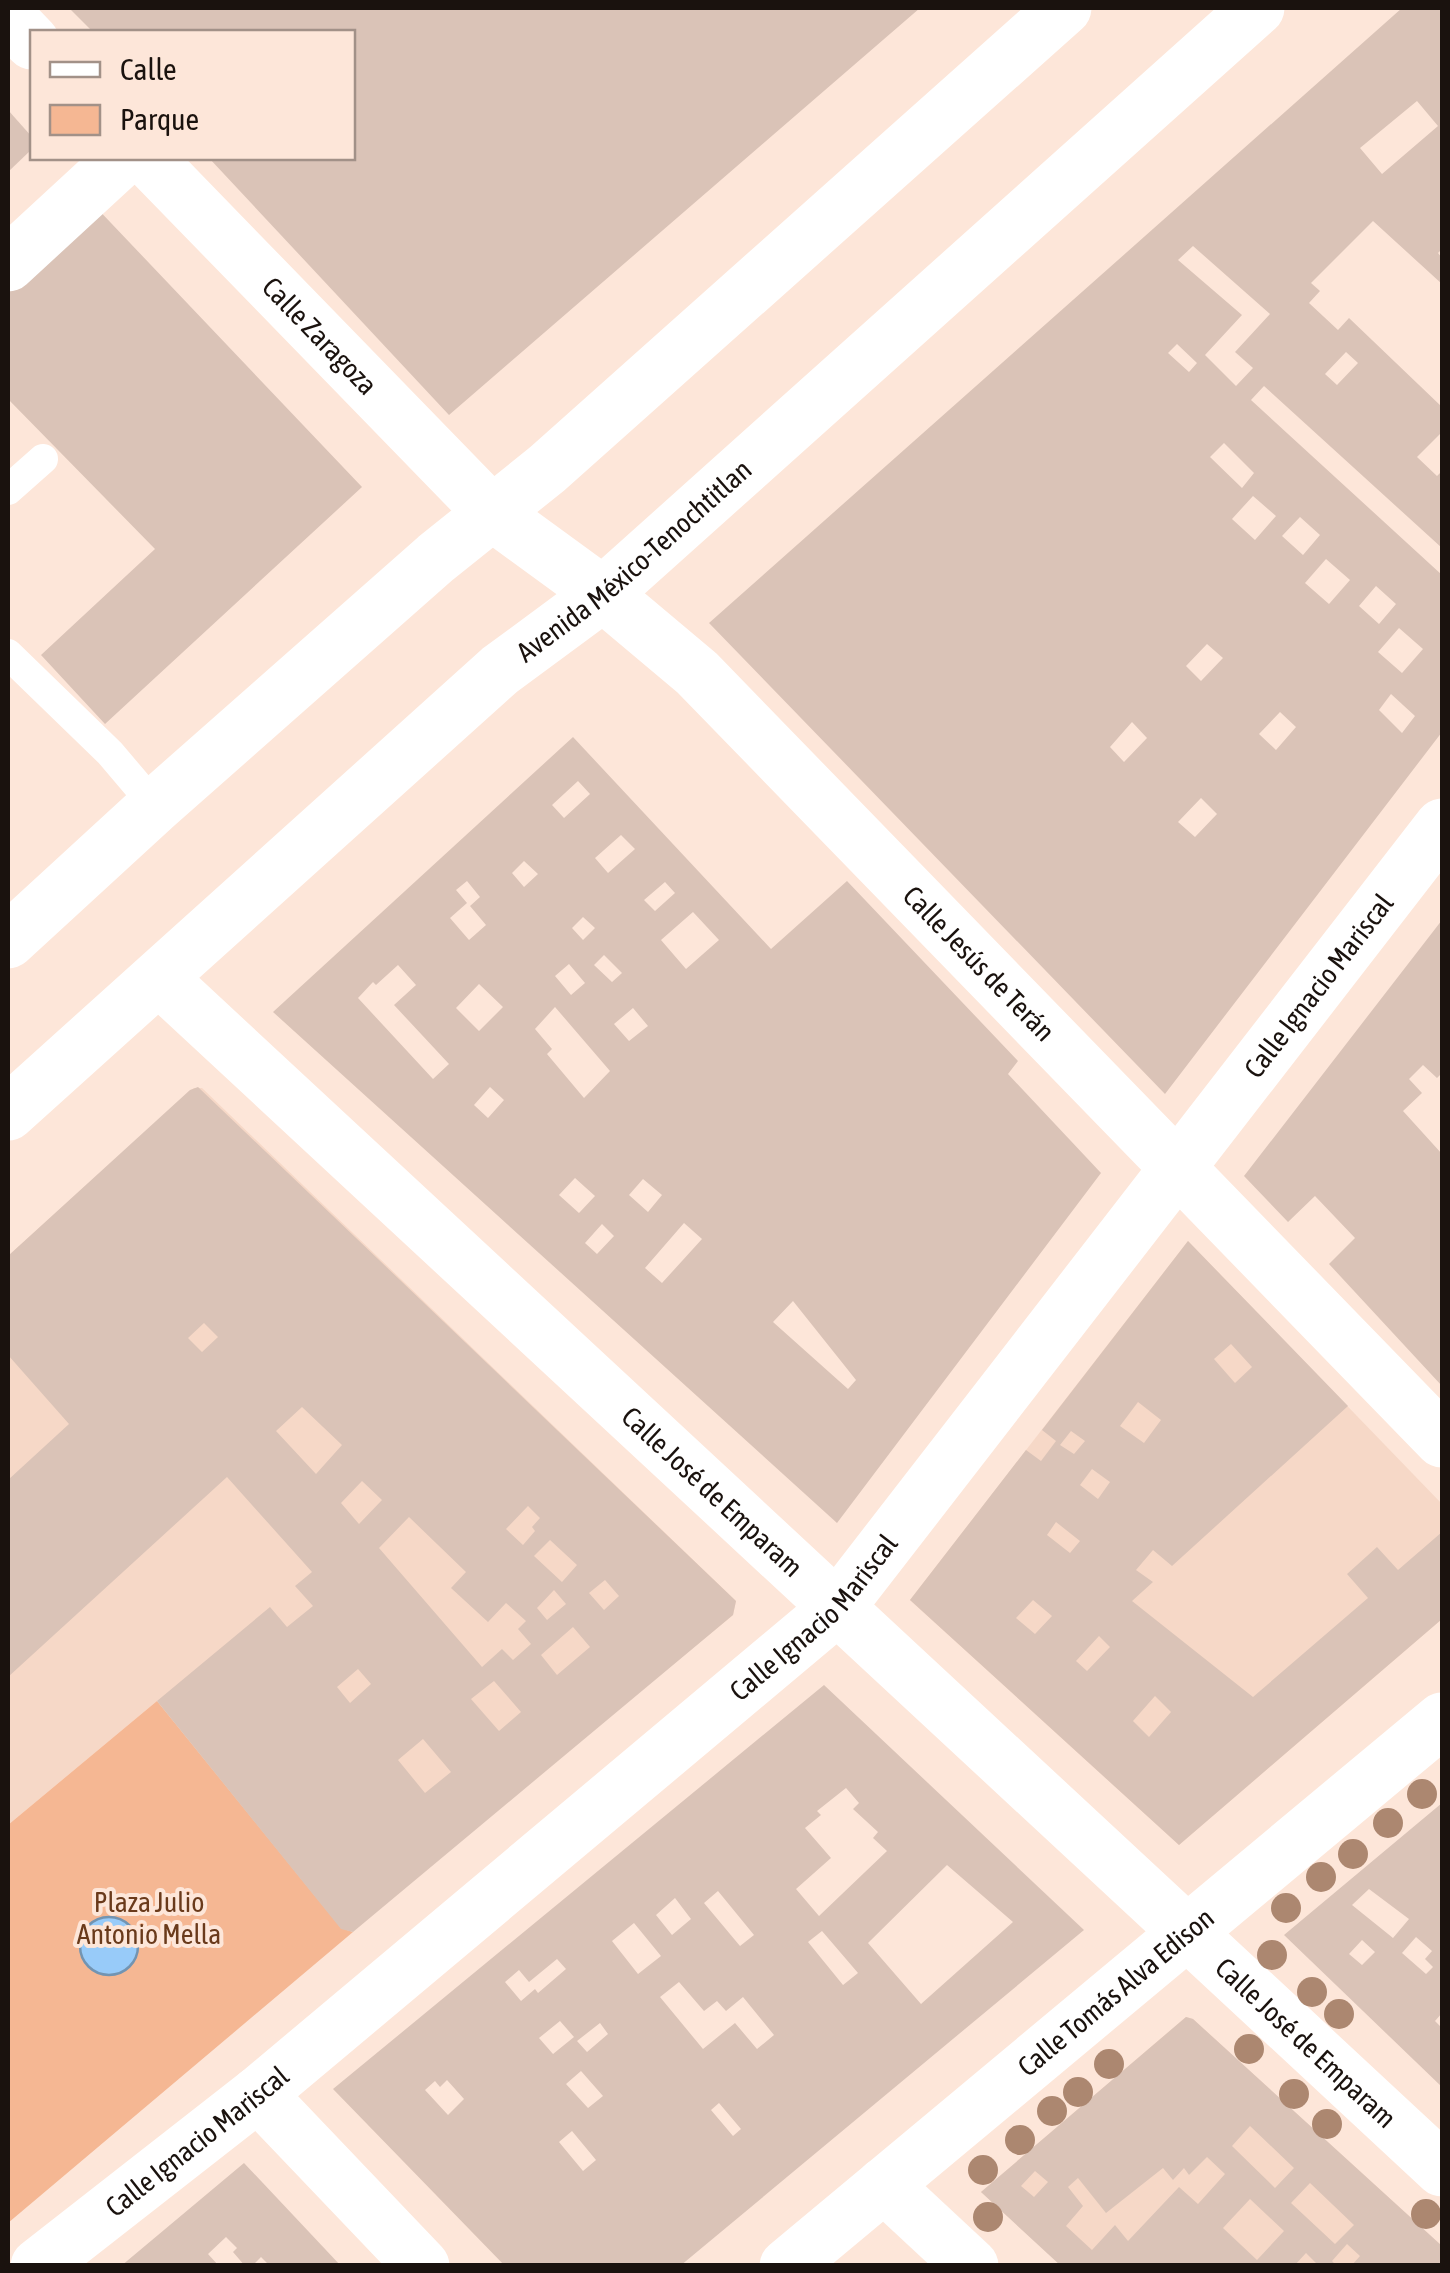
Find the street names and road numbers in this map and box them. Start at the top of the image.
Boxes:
street label: Calle Zaragoza [256,271,384,401]
street label: Avenida México-Tenochtitlan [510,453,758,668]
street label: Calle Jesús de Terán [897,879,1061,1047]
street label: Calle Ignacio Mariscal [1237,887,1400,1084]
street label: Calle José de Emparam [616,1400,809,1583]
street label: Calle Ignacio Mariscal [723,1528,904,1707]
street label: Calle Tomás Alva Edison [1011,1901,1220,2083]
street label: Calle José de Emparam [1209,1951,1403,2134]
street label: Calle Ignacio Mariscal [99,2059,295,2223]

